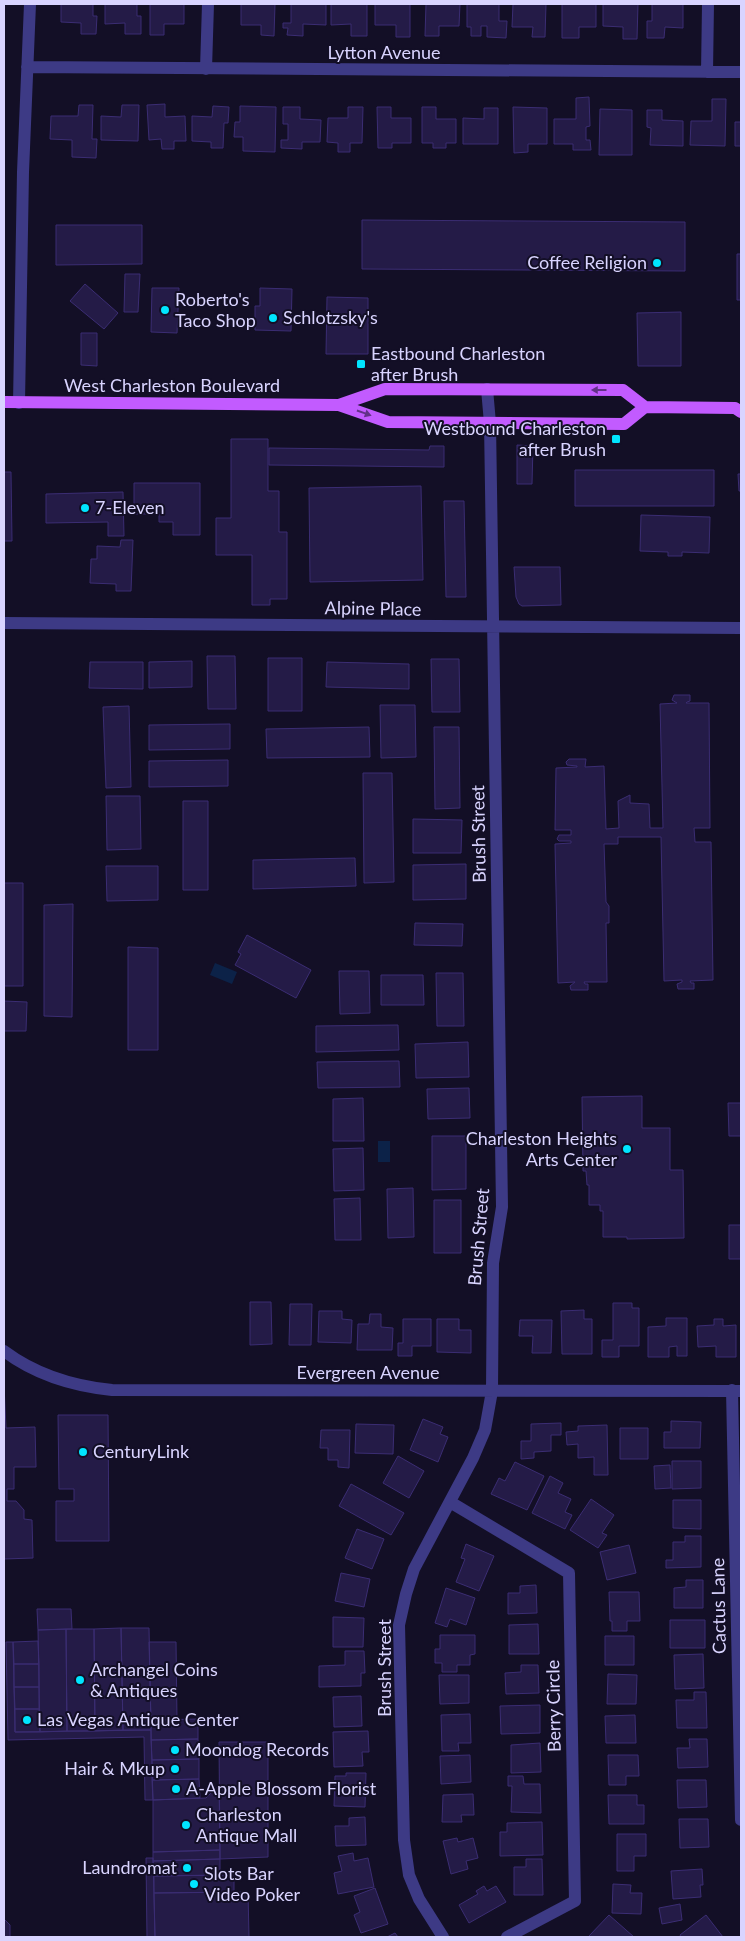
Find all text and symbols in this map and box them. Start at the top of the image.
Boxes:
street label: Lytton Avenue [328,41,440,63]
place label: Coffee Religion [527,251,647,273]
marker: Coffee Religion [651,257,663,269]
place label: Roberto's Taco Shop [175,288,256,331]
marker: Roberto's Taco Shop [159,304,171,316]
place label: Schlotzsky's [283,306,378,328]
marker: Schlotzsky's [267,312,279,324]
place label: Eastbound Charleston after Brush [371,342,545,385]
marker: Eastbound Charleston after Brush [355,358,367,370]
street label: West Charleston Boulevard [64,374,280,396]
one-way arrow [591,386,607,394]
one-way arrow [356,410,371,418]
place label: Westbound Charleston after Brush [424,417,606,460]
marker: Westbound Charleston after Brush [610,433,622,445]
place label: 7-Eleven [95,496,165,518]
marker: 7-Eleven [79,502,91,514]
street label: Alpine Place [324,596,422,620]
street label: Brush Street [466,784,490,883]
place label: Charleston Heights Arts Center [466,1127,617,1170]
marker: Charleston Heights Arts Center [621,1143,633,1155]
street label: Brush Street [463,1187,493,1287]
street label: Evergreen Avenue [296,1361,440,1383]
place label: CenturyLink [93,1440,190,1462]
marker: CenturyLink [77,1446,89,1458]
street label: Cactus Lane [706,1558,730,1654]
street label: Brush Street [373,1619,395,1717]
place label: Archangel Coins & Antiques [90,1658,218,1701]
street label: Berry Circle [541,1660,565,1752]
marker: Archangel Coins & Antiques [74,1674,86,1686]
place label: Las Vegas Antique Center [37,1708,239,1730]
marker: Las Vegas Antique Center [21,1714,33,1726]
place label: Moondog Records [185,1738,329,1760]
marker: Moondog Records [169,1744,181,1756]
place label: Hair & Mkup [64,1757,165,1779]
marker: Hair & Mkup [169,1763,181,1775]
place label: A-Apple Blossom Florist [186,1777,377,1799]
marker: A-Apple Blossom Florist [170,1783,182,1795]
place label: Charleston Antique Mall [196,1803,297,1846]
marker: Charleston Antique Mall [180,1819,192,1831]
place label: Laundromat [82,1856,178,1878]
marker: Laundromat [181,1862,193,1874]
place label: Slots Bar Video Poker [204,1862,301,1905]
marker: Slots Bar Video Poker [188,1878,200,1890]

